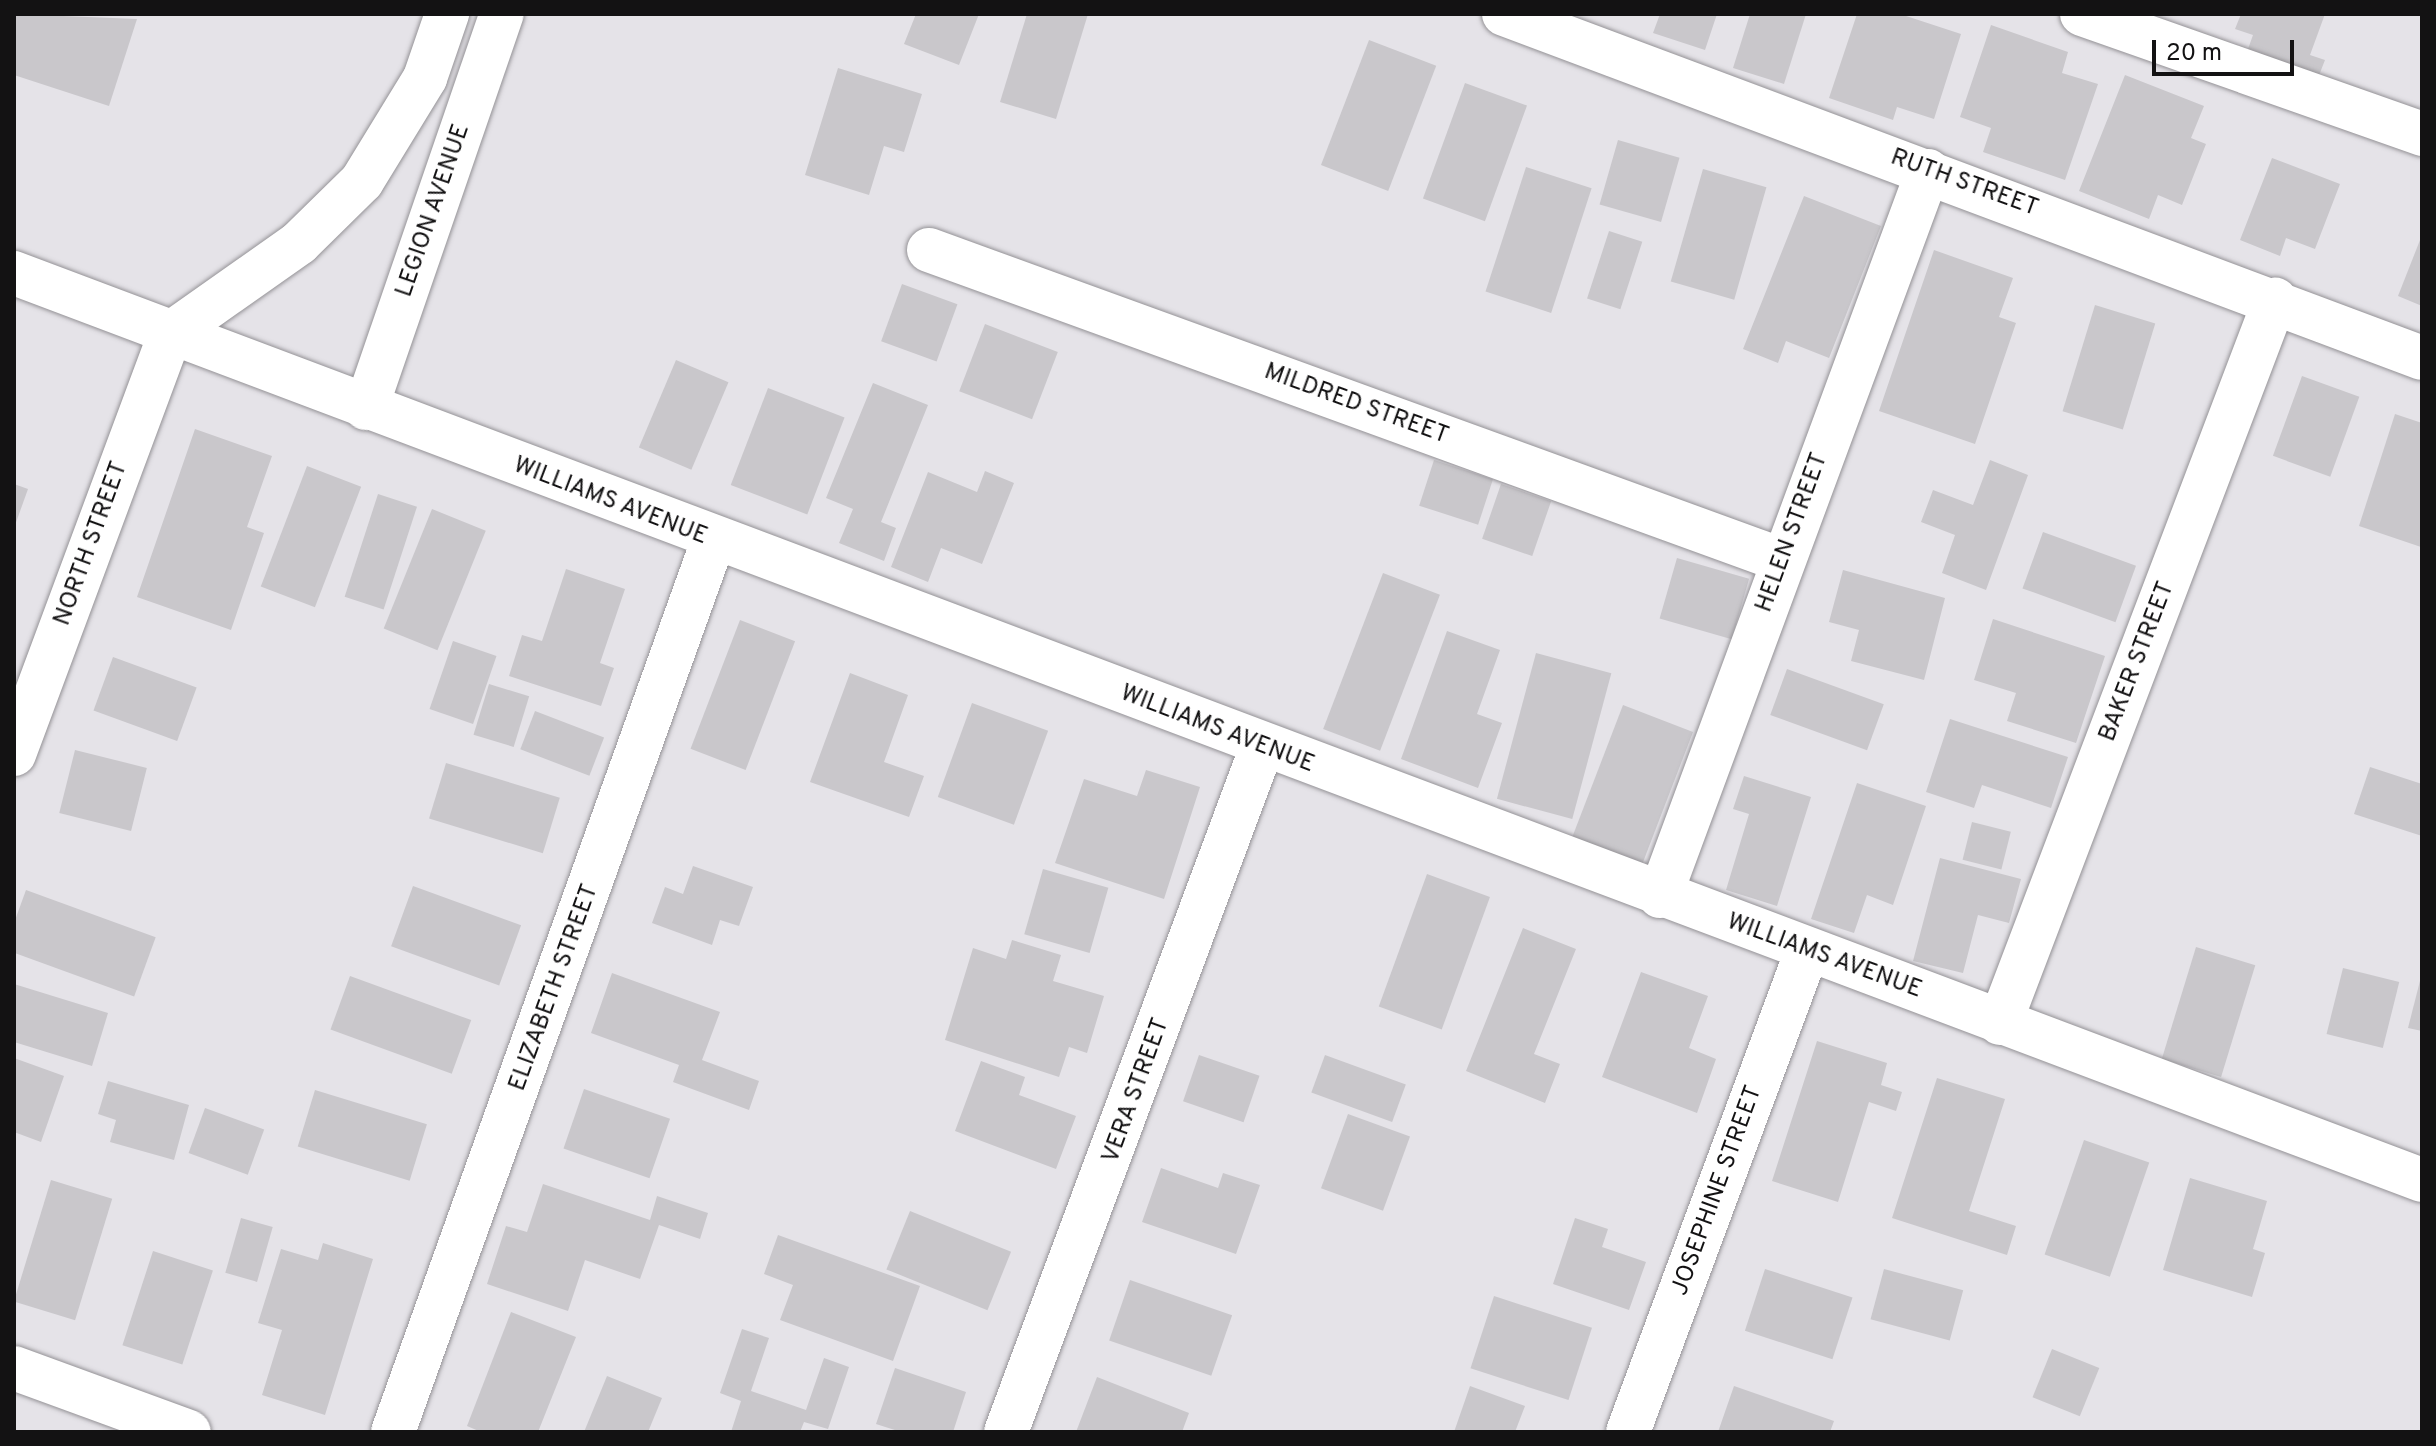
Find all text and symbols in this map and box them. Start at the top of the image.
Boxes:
scale bar [2156,24,2298,74]
text: 20 m [2166,39,2222,69]
street label: LEGION AVENUE [391,120,477,302]
street label: RUTH STREET [1886,144,2042,224]
street label: MILDRED STREET [1260,358,1452,452]
street label: HELEN STREET [1751,449,1835,617]
street label: WILLIAMS AVENUE [509,452,711,552]
street label: NORTH STREET [49,458,135,630]
street label: BAKER STREET [2094,578,2182,746]
street label: WILLIAMS AVENUE [1116,680,1318,780]
street label: ELIZABETH STREET [504,881,606,1095]
street label: WILLIAMS AVENUE [1722,908,1926,1006]
street label: VERA STREET [1097,1014,1177,1168]
street label: JOSEPHINE STREET [1667,1082,1769,1300]

